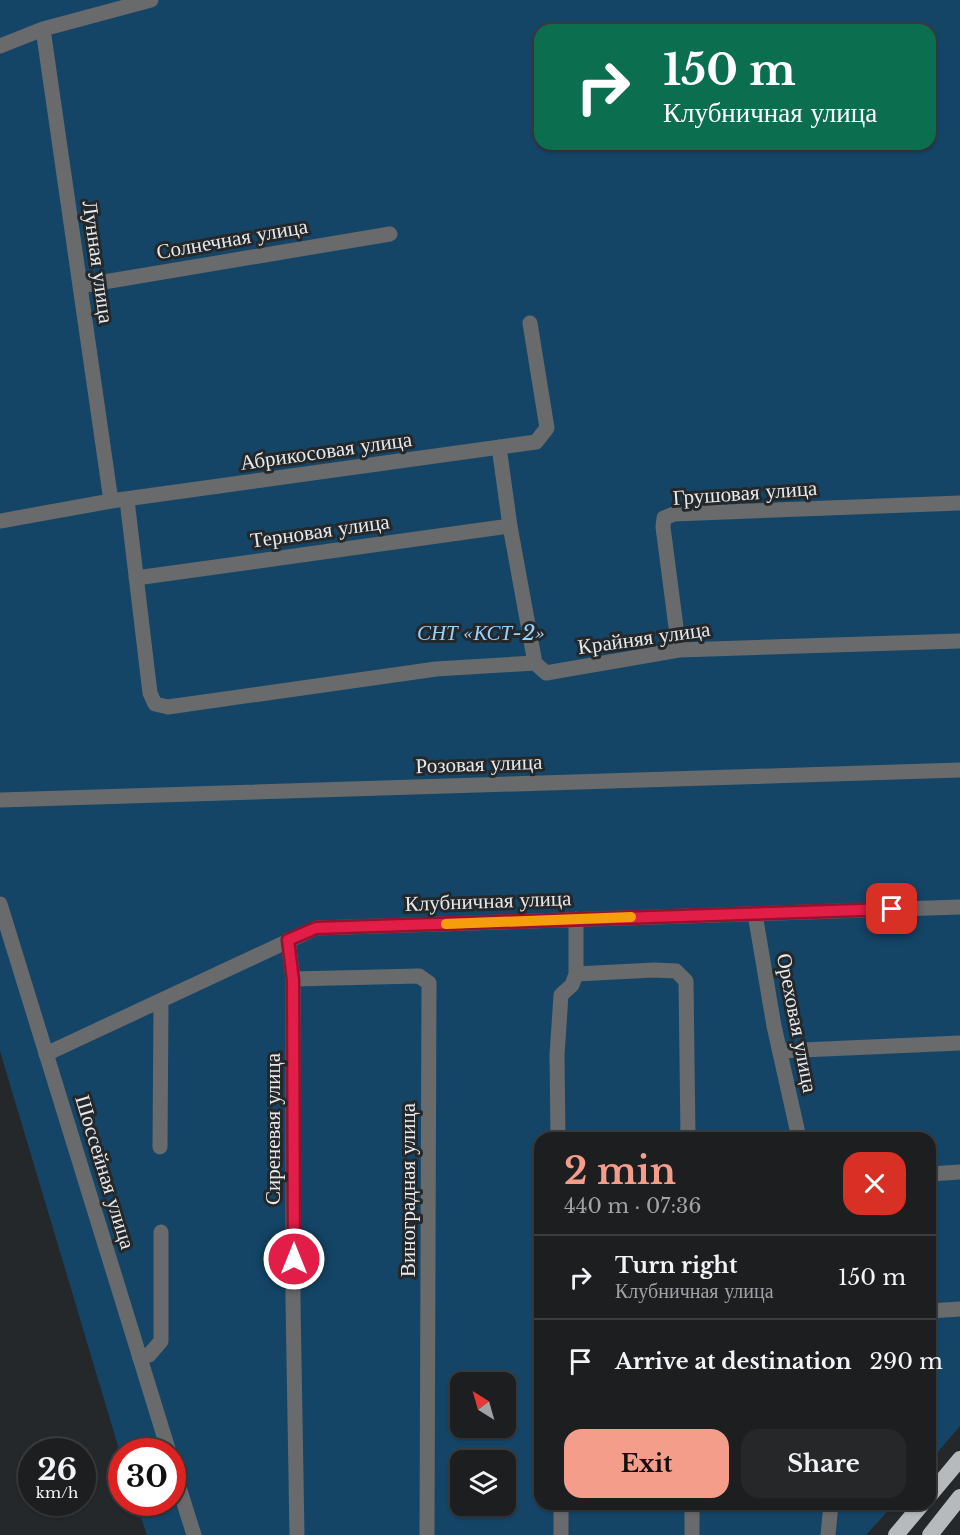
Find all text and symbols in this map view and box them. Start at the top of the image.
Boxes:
text: 150 m [663,44,796,96]
icon: right [564,48,642,126]
text: Клубничная улица [663,96,877,129]
street label: Лунная улица [77,199,120,326]
street label: Солнечная улица [154,213,310,265]
street label: Абрикосовая улица [239,426,414,476]
street label: Грушовая улица [672,475,819,511]
street label: Терновая улица [249,508,392,554]
street label: Крайняя улица [576,616,713,660]
park label: СНТ «КСТ-2» [417,620,545,646]
street label: Розовая улица [415,749,544,779]
pin [866,883,917,934]
street label: Клубничная улица [404,885,572,917]
icon: arrive [875,892,908,925]
street label: Ореховая улица [771,951,823,1096]
street label: Сиреневая улица [260,1052,286,1205]
street label: Шоссейная улица [69,1092,141,1253]
street label: Виноградная улица [395,1102,421,1277]
text: 2 min [564,1149,676,1194]
button: close [843,1152,906,1215]
text: 440 m · 07:36 [564,1194,701,1218]
position arrow [262,1227,326,1291]
text: Turn right [615,1252,737,1279]
icon: right [564,1261,597,1294]
text: 150 m [838,1264,906,1291]
text: Клубничная улица [615,1279,774,1303]
icon: arrive [564,1345,597,1378]
text: Arrive at destination [615,1348,852,1375]
text: 290 m [870,1348,943,1375]
north arrow [450,1372,516,1438]
map controls [450,1372,516,1516]
button: Exit [564,1429,729,1498]
button: Share [741,1429,906,1498]
speed limit sign: 30 [108,1438,186,1516]
button: layers [450,1450,516,1516]
text: 26 [37,1451,77,1488]
text: km/h [36,1483,78,1502]

